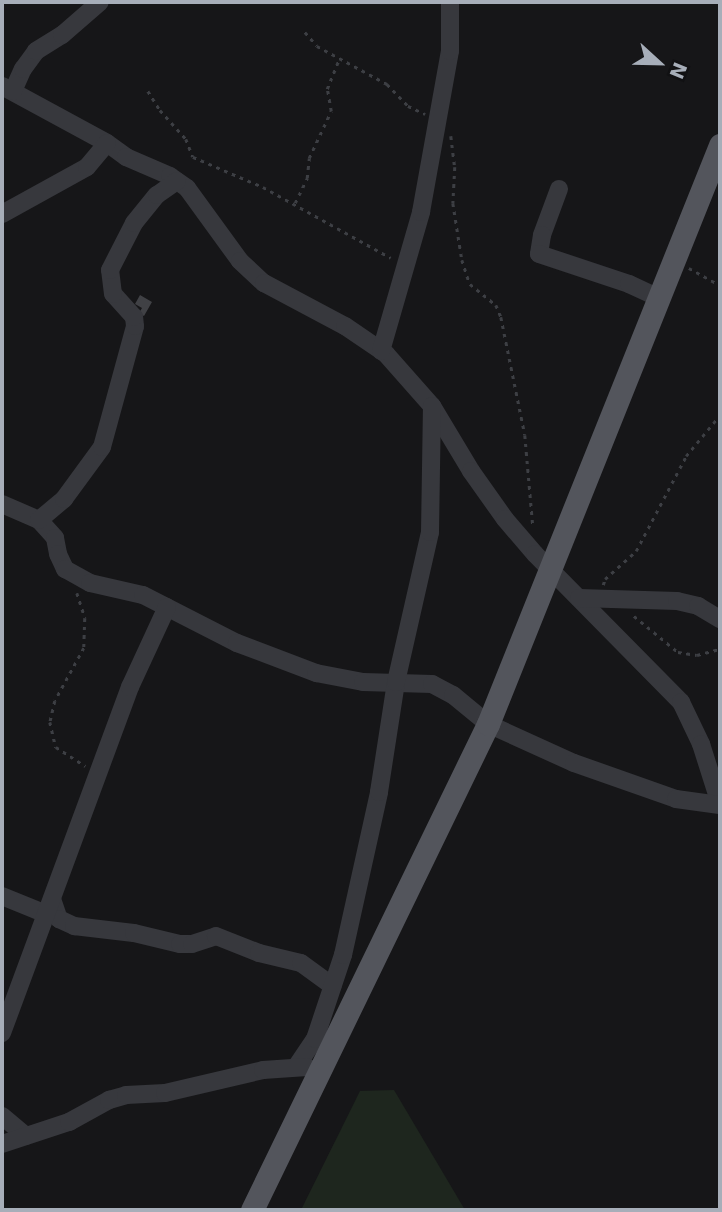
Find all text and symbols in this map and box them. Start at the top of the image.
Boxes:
north arrow [624,28,694,98]
text: N [665,59,692,82]

